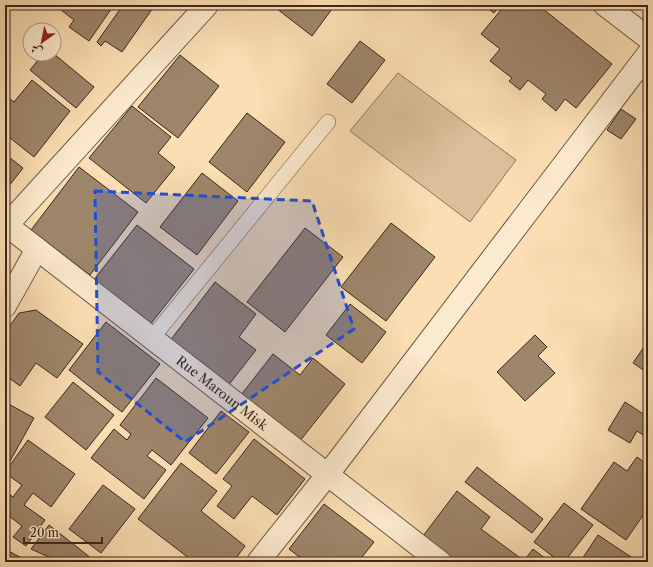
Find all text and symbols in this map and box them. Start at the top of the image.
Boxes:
north arrow [22,22,62,62]
text: ش [28,41,45,59]
street label: Rue Maroun Misk [173,352,271,434]
scale bar [24,519,102,545]
text: 20 m [30,525,59,540]

